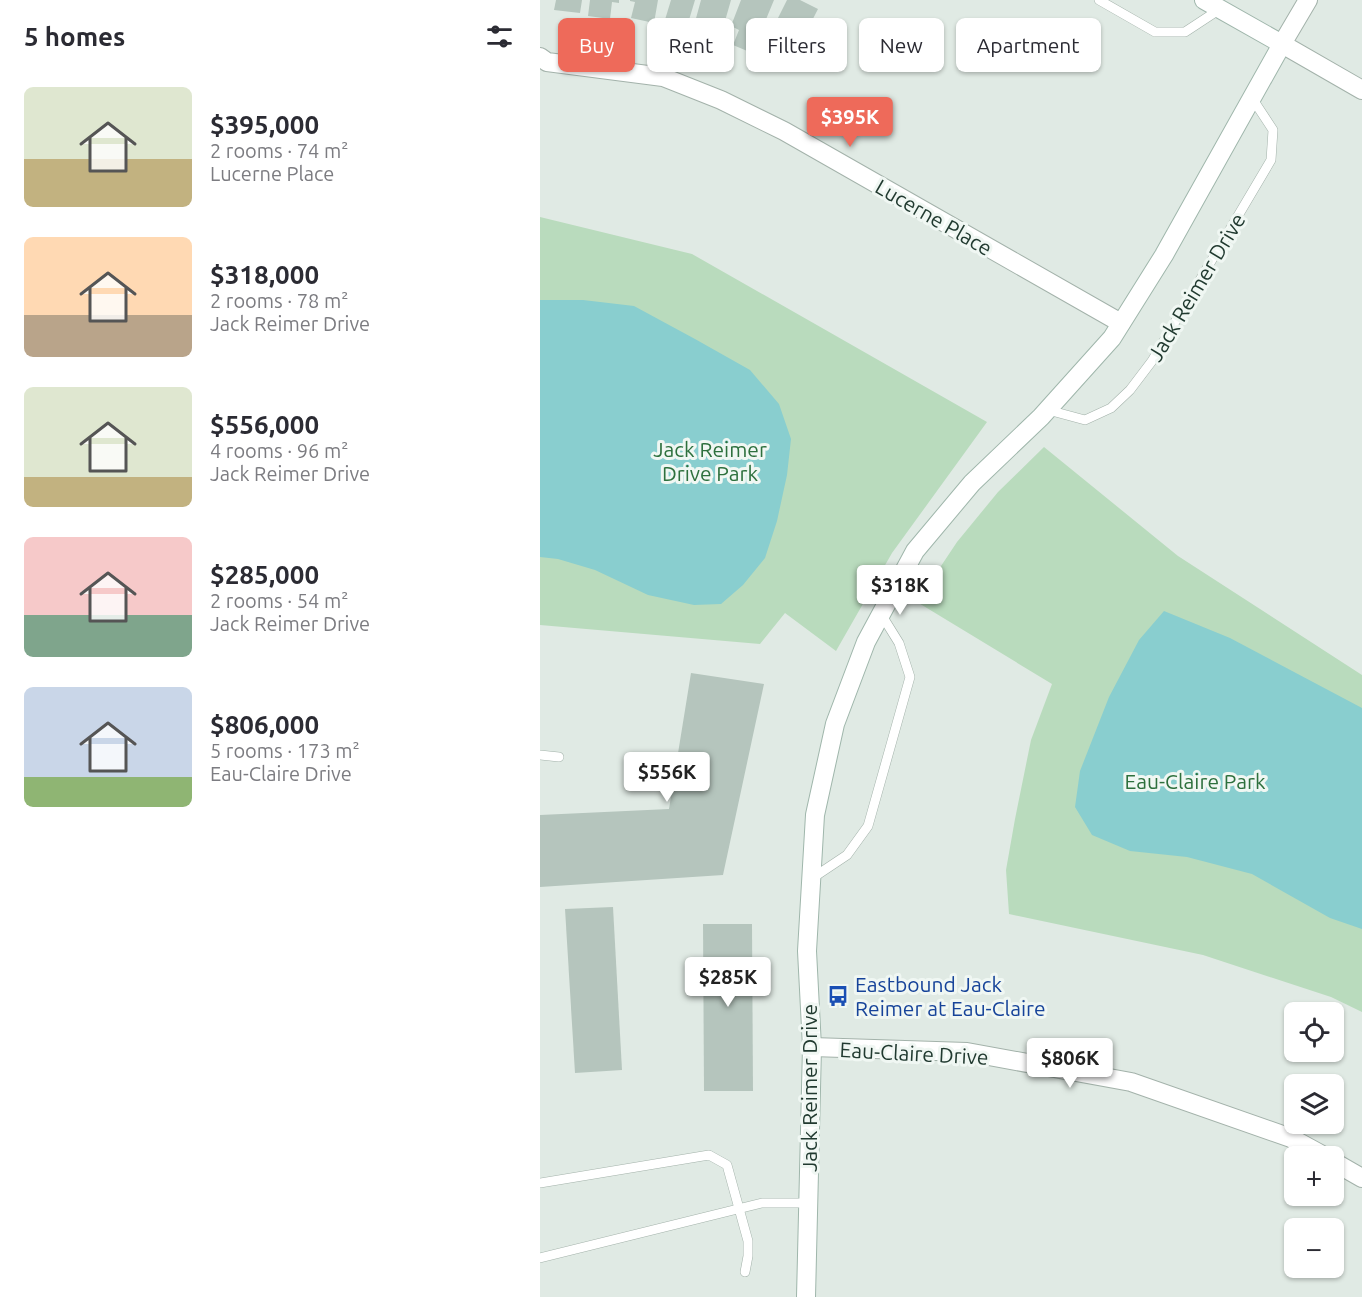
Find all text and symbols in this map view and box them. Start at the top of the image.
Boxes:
chip: Buy [558,18,635,72]
chip: Rent [647,18,734,72]
chip: Filters [746,18,847,72]
chip: New [859,18,944,72]
chip: Apartment [956,18,1101,72]
icon: filters [483,20,516,53]
text: 5 homes [24,22,125,51]
pin: $395K [808,97,892,148]
text: $395K [821,105,879,128]
text: $395,000 [210,110,319,139]
icon: home [72,111,144,183]
text: 2 rooms · 74 m² [210,139,348,162]
text: Lucerne Place [210,162,334,185]
street label: Lucerne Place [871,174,997,260]
street label: Jack Reimer Drive [1142,209,1250,365]
text: $318,000 [210,260,319,289]
icon: home [72,261,144,333]
text: 2 rooms · 78 m² [210,289,348,312]
text: Jack Reimer Drive [210,312,370,335]
text: $556,000 [210,410,319,439]
icon: home [72,411,144,483]
park label: Jack Reimer Drive Park [653,437,767,485]
text: 4 rooms · 96 m² [210,439,348,462]
text: Jack Reimer Drive [210,462,370,485]
text: $285,000 [210,560,319,589]
icon: home [72,561,144,633]
pin: $318K [858,565,942,616]
text: $318K [871,573,929,596]
text: 2 rooms · 54 m² [210,589,348,612]
text: Jack Reimer Drive [210,612,370,635]
text: $806,000 [210,710,319,739]
icon: home [72,711,144,783]
text: 5 rooms · 173 m² [210,739,360,762]
pin: $556K [625,752,709,803]
text: $556K [638,760,696,783]
text: Eau-Claire Drive [210,762,352,785]
park label: Eau-Claire Park [1124,769,1266,793]
pin: $285K [686,957,770,1008]
text: $285K [699,965,757,988]
place label: Eastbound Jack Reimer at Eau-Claire [855,972,1046,1020]
bus stop icon: Eastbound Jack Reimer at Eau-Claire [826,984,850,1008]
map controls [1284,1002,1344,1278]
button: locate [1284,1002,1344,1062]
street label: Jack Reimer Drive [797,1004,821,1172]
street label: Eau-Claire Drive [839,1037,989,1069]
pin: $806K [1028,1038,1112,1089]
text: $806K [1041,1046,1099,1069]
button: layers [1284,1074,1344,1134]
button: + [1284,1146,1344,1206]
button: − [1284,1218,1344,1278]

